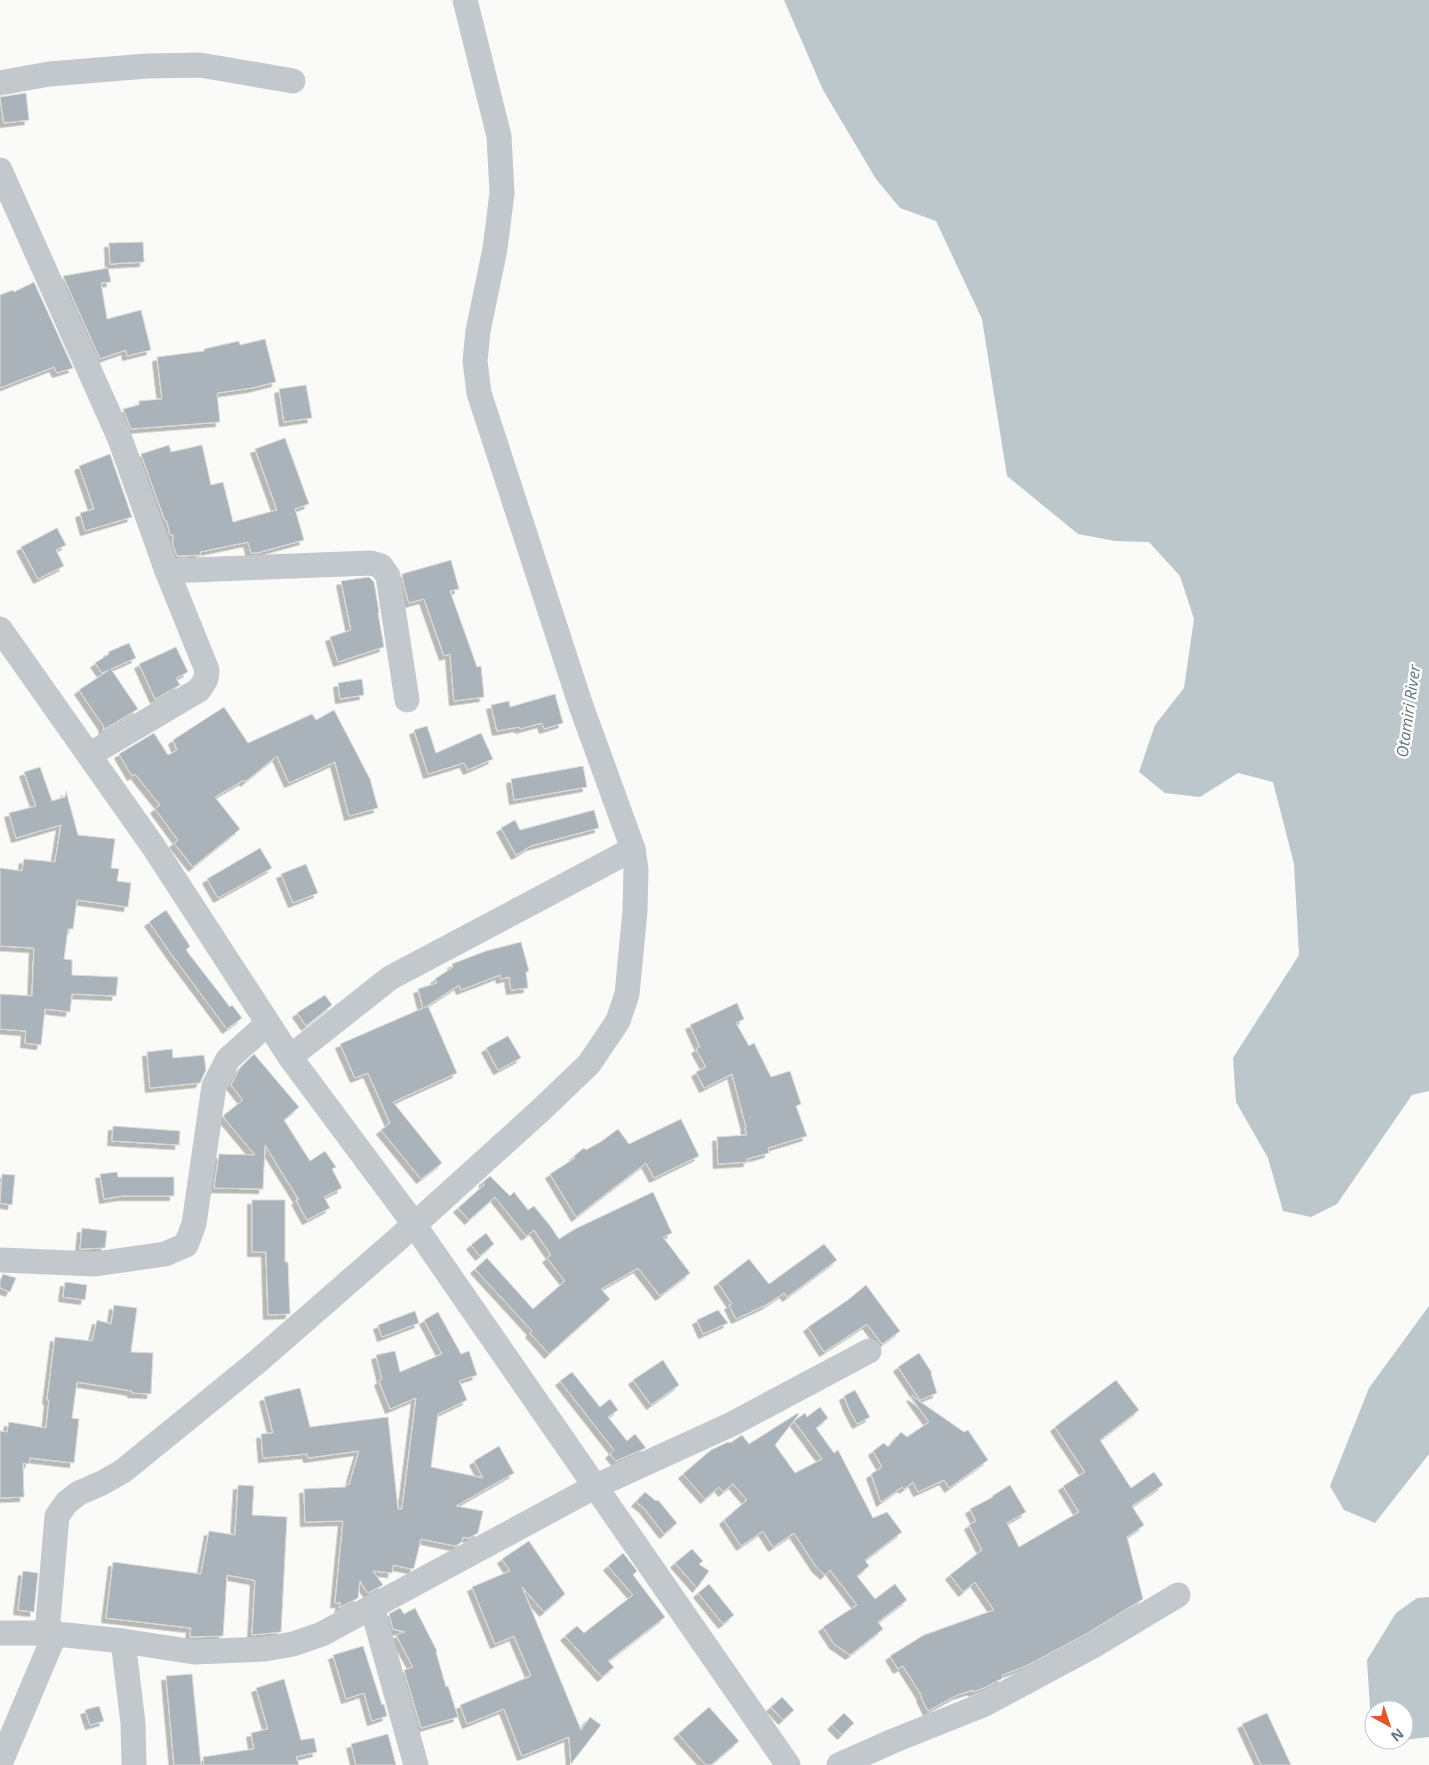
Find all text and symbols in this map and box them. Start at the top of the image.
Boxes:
water label: Otamiri River [1391,663,1425,759]
north arrow [1364,1700,1414,1750]
text: N [1387,1724,1408,1746]

